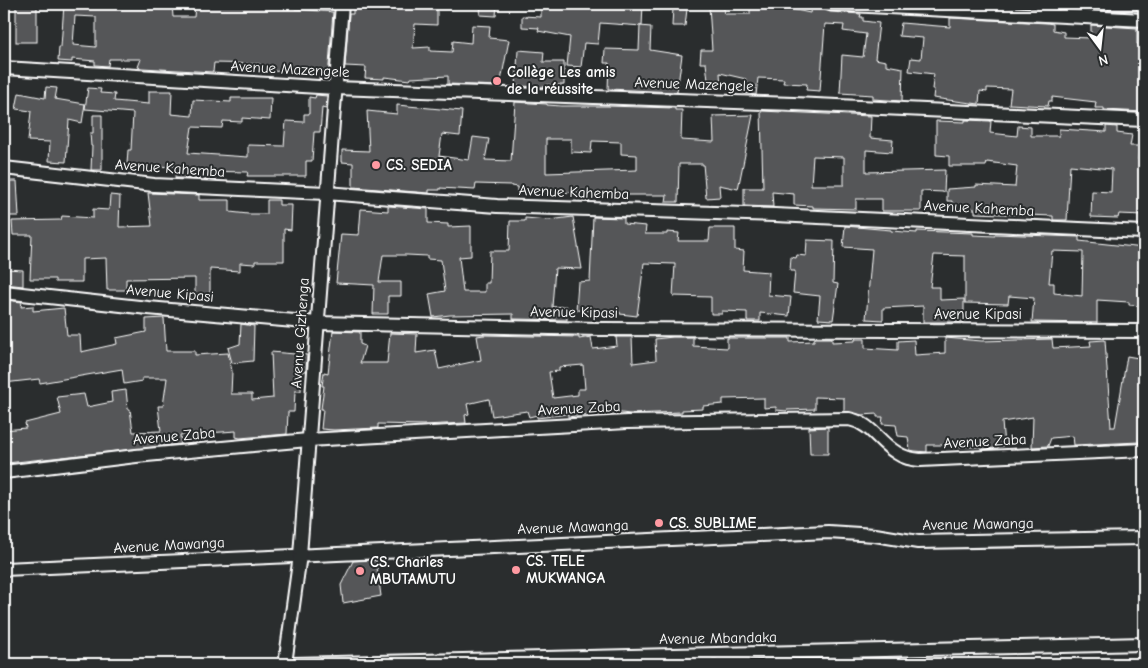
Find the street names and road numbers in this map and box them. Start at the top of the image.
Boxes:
street label: Avenue Mazengele [230,57,350,81]
street label: Avenue Mazengele [634,73,754,95]
street label: Avenue Kahemba [114,155,226,181]
street label: Avenue Kahemba [518,181,630,203]
street label: Avenue Kahemba [923,196,1035,220]
street label: Avenue Gizhenga [287,277,313,389]
street label: Avenue Kipasi [125,280,215,306]
street label: Avenue Kipasi [530,302,618,322]
street label: Avenue Kipasi [934,305,1022,323]
street label: Avenue Zaba [537,397,621,419]
street label: Avenue Zaba [132,423,216,449]
street label: Avenue Zaba [943,430,1027,452]
street label: Avenue Mawanga [922,514,1034,534]
street label: Avenue Mawanga [517,516,629,538]
street label: Avenue Mawanga [113,533,225,557]
street label: Avenue Mbandaka [659,628,777,648]

